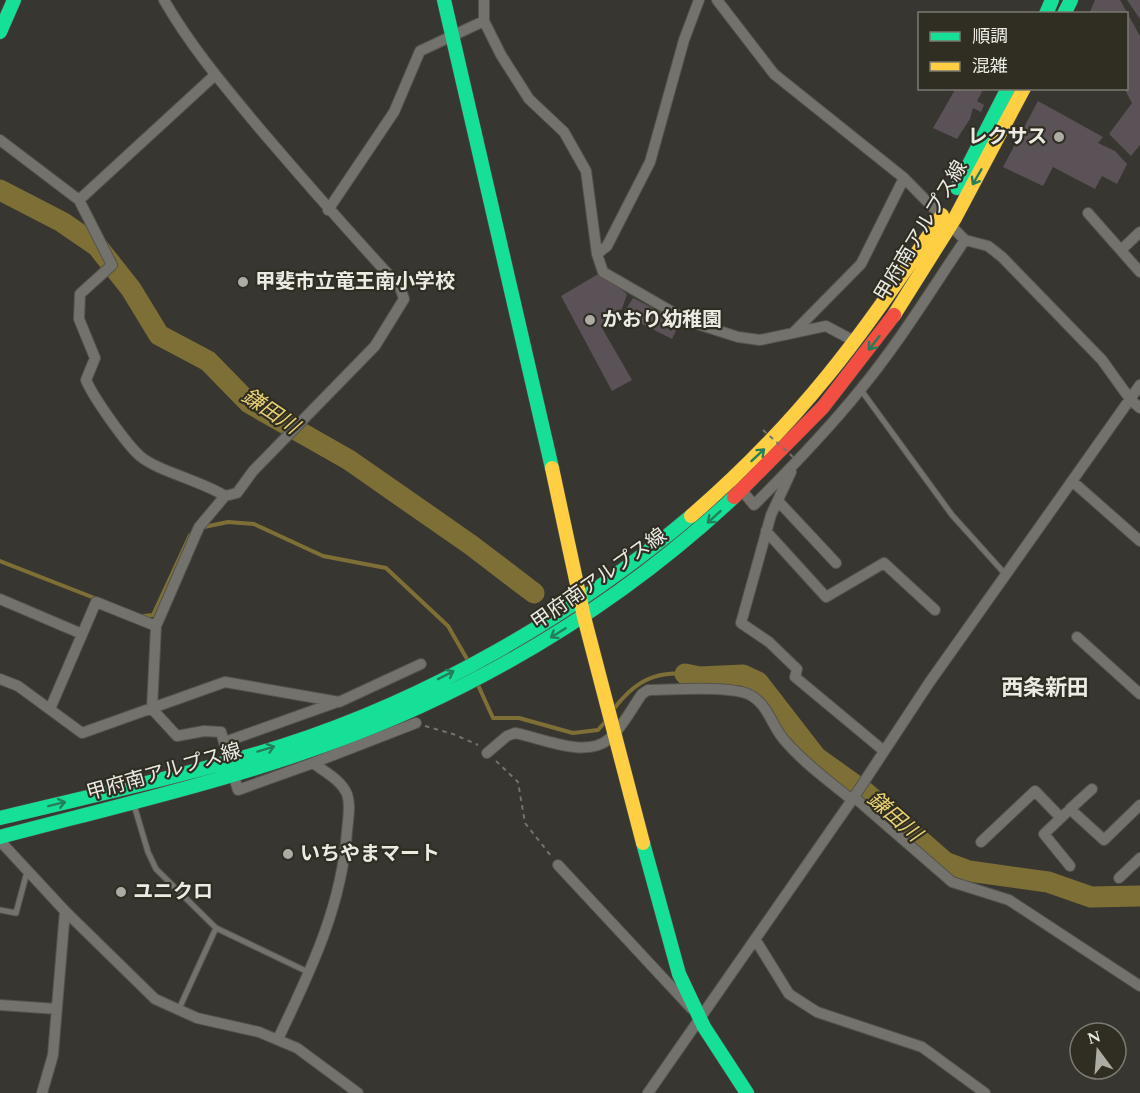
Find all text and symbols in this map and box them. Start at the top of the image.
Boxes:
legend [918,12,1128,90]
text: 順調 [972,23,1008,50]
text: 混雑 [972,53,1008,80]
place label: レクサス [967,122,1047,152]
marker: レクサス [1052,130,1066,144]
street label: 甲府南アルプス線 [867,155,975,307]
one-way arrow [971,168,983,185]
place label: 甲斐市立竜王南小学校 [255,267,455,297]
marker: 甲斐市立竜王南小学校 [236,275,250,289]
place label: かおり幼稚園 [602,305,722,335]
marker: かおり幼稚園 [583,313,597,327]
one-way arrow [868,334,880,350]
water label: 鎌田川 [235,381,307,444]
one-way arrow [750,448,765,462]
one-way arrow [707,510,722,524]
street label: 甲府南アルプス線 [525,521,673,637]
one-way arrow [550,628,567,640]
one-way arrow [436,669,454,681]
district label: 西条新田 [1001,672,1089,705]
street label: 甲府南アルプス線 [83,736,245,808]
one-way arrow [256,743,275,754]
water label: 鎌田川 [860,784,930,851]
one-way arrow [47,797,66,809]
place label: いちやまマート [300,839,440,869]
marker: いちやまマート [281,847,295,861]
place label: ユニクロ [133,877,213,907]
marker: ユニクロ [114,885,128,899]
north arrow [1068,1021,1128,1081]
text: N [1085,1024,1104,1051]

